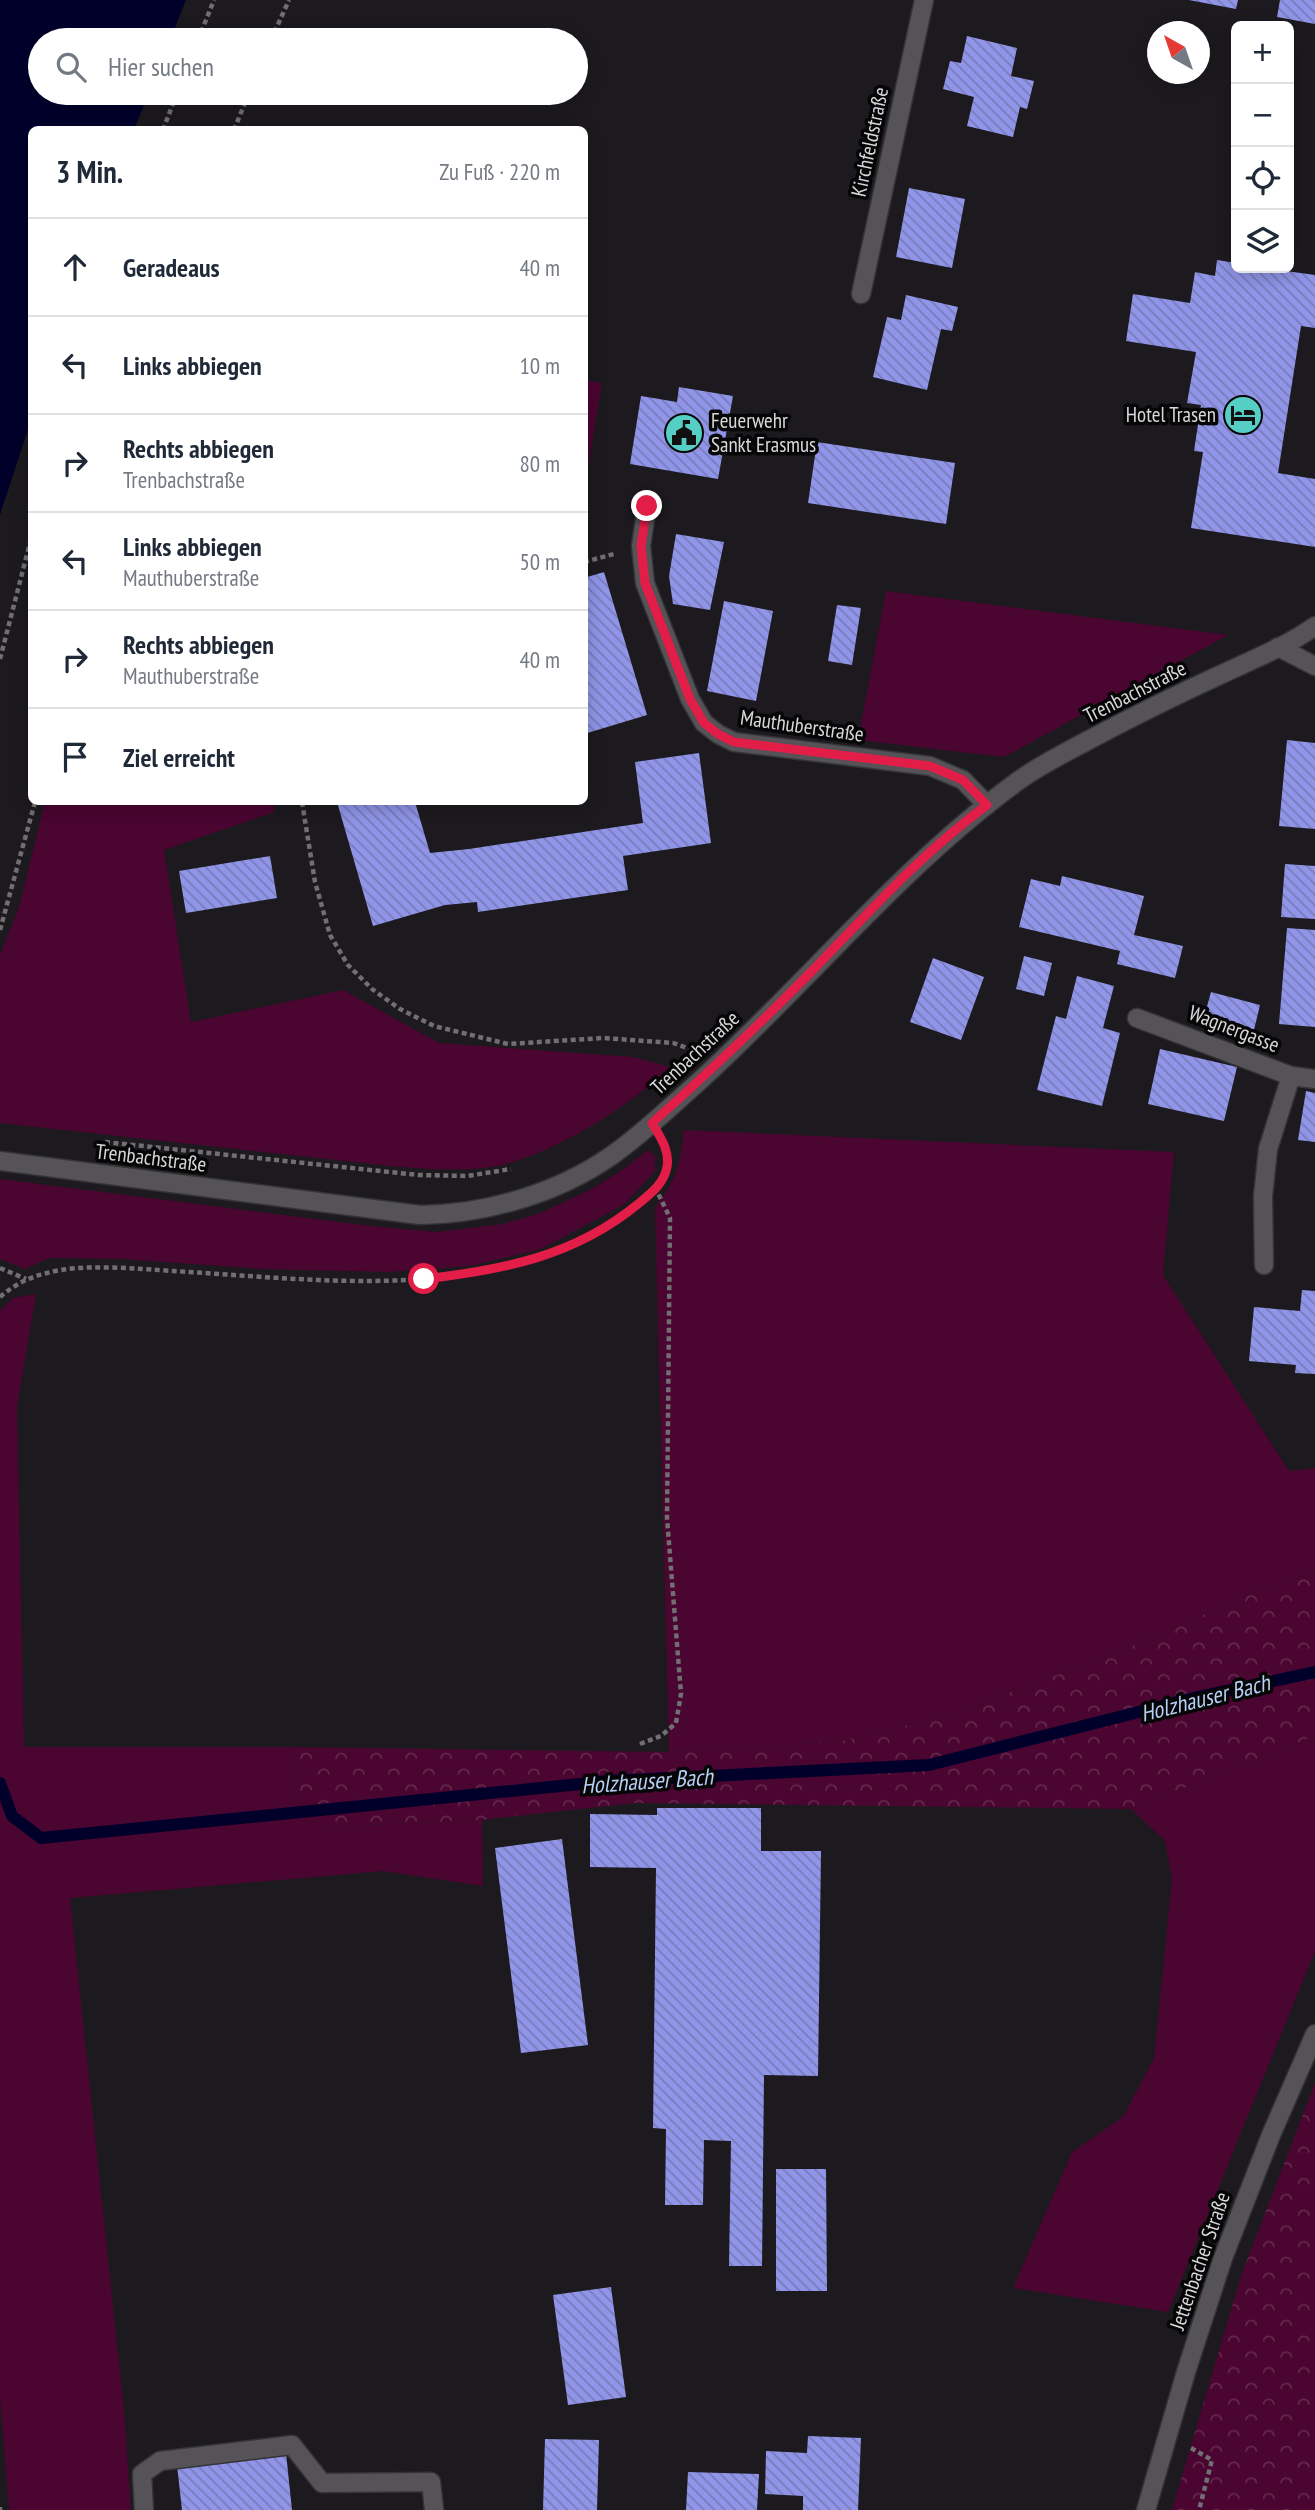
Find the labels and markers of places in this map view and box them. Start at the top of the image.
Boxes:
hotel icon: Hotel Trasen [1222,394,1264,436]
place label: Hotel Trasen [1126,401,1216,428]
place label: Feuerwehr Sankt Erasmus [711,407,816,458]
public building icon: Feuerwehr Sankt Erasmus [663,412,705,454]

